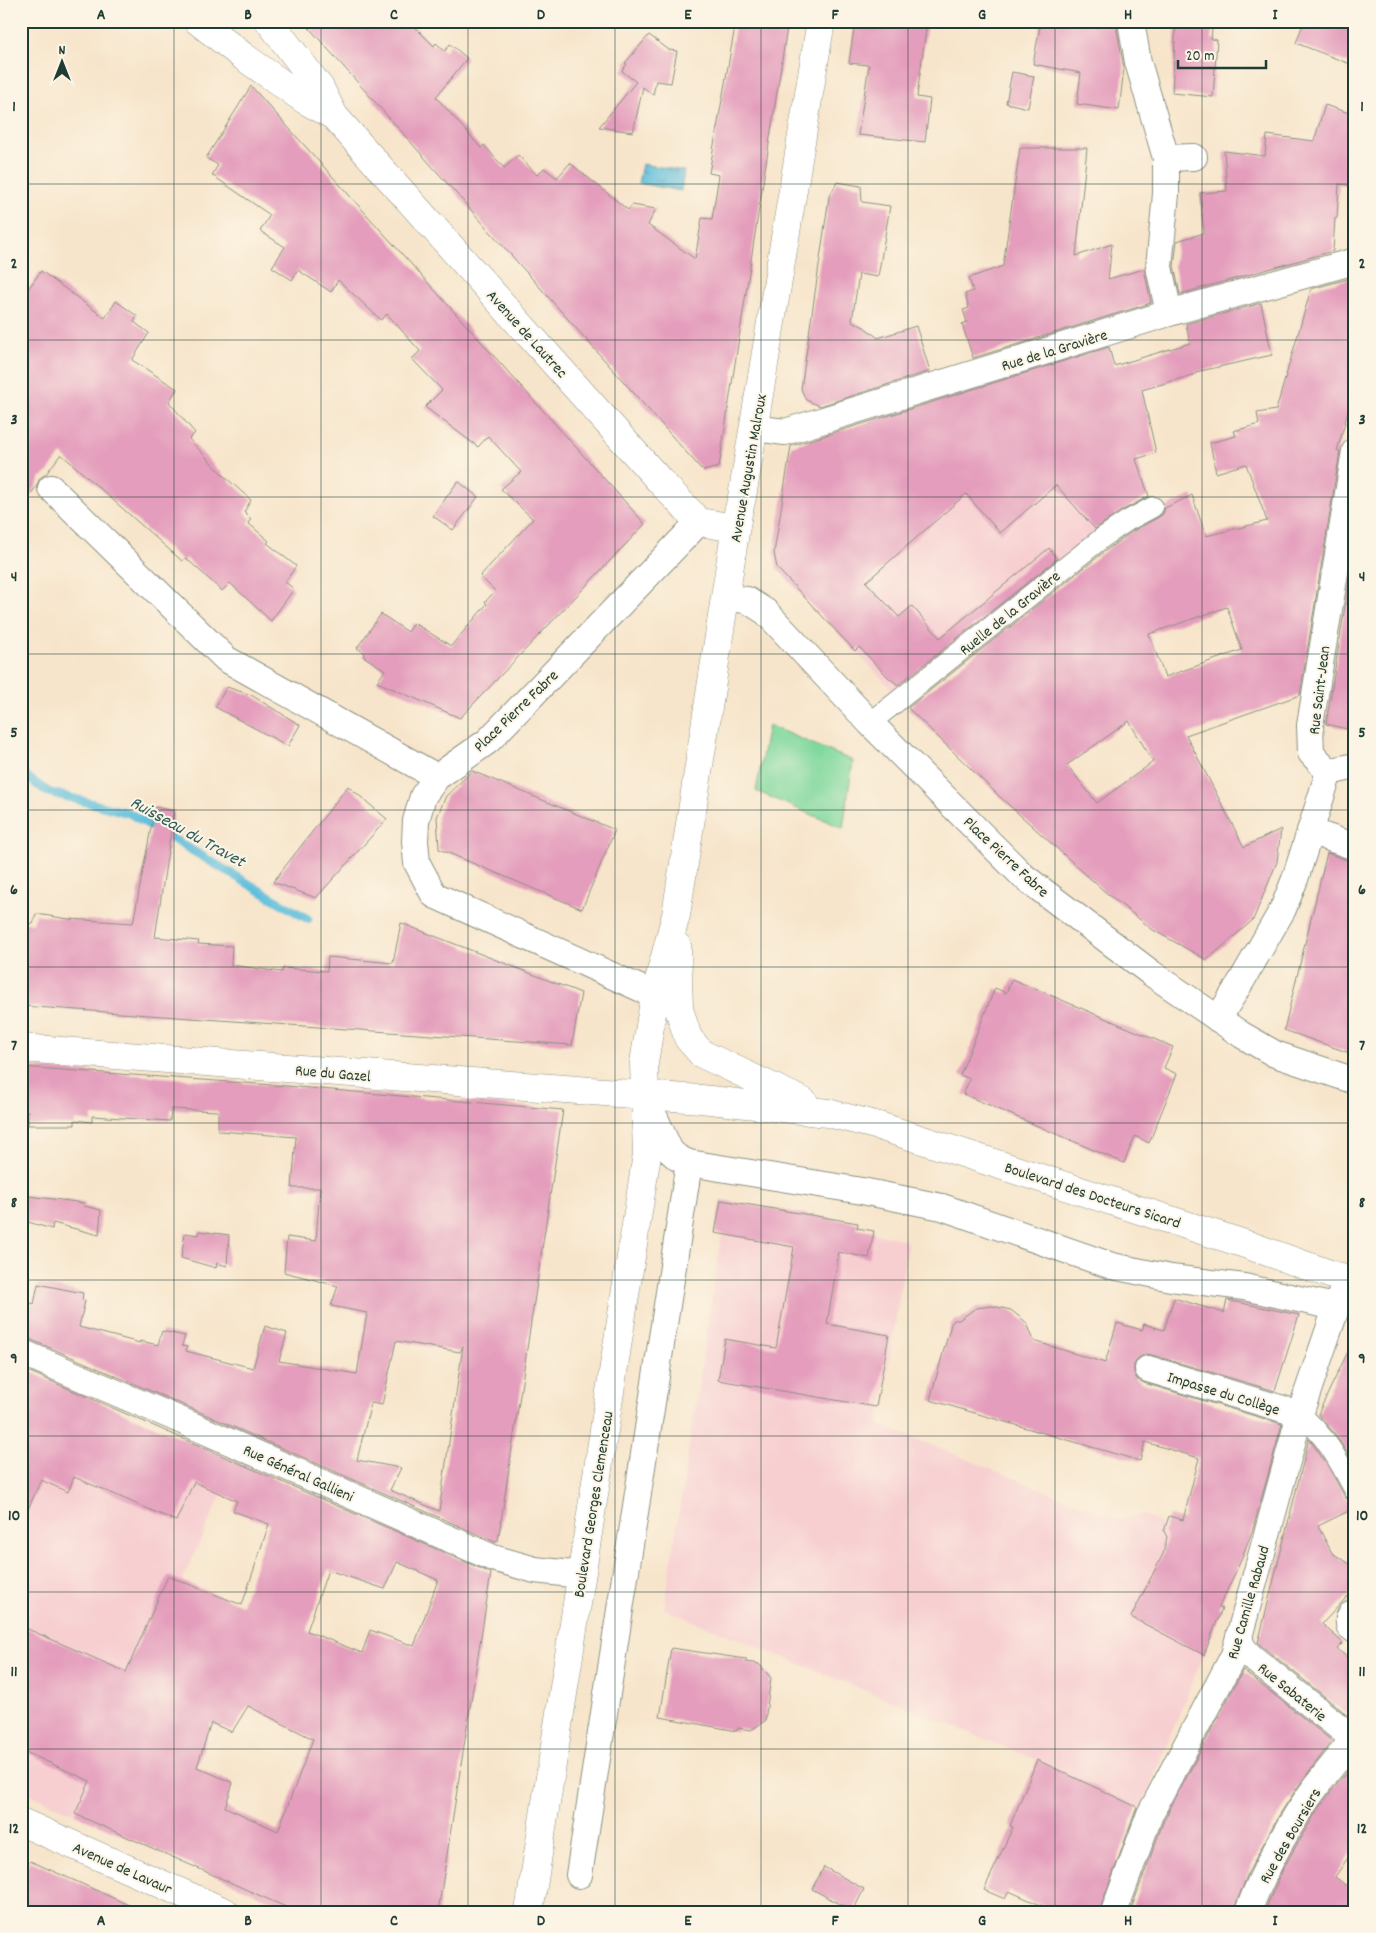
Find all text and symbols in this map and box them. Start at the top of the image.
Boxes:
text: A [97,4,106,27]
text: B [244,4,252,27]
text: C [390,4,398,27]
text: D [537,4,546,27]
text: E [684,4,692,27]
text: F [831,4,839,27]
text: G [978,4,986,27]
text: H [1124,4,1132,27]
text: I [1273,4,1279,27]
north arrow [38,38,88,88]
scale bar [1178,38,1266,70]
text: N [59,41,66,61]
text: 20 m [1186,46,1214,68]
text: 1 [12,96,16,119]
text: 1 [1360,96,1364,119]
text: 2 [11,253,18,276]
text: 2 [1359,253,1366,276]
street label: Avenue de Lautrec [480,285,572,384]
street label: Rue de la Gravière [999,324,1110,378]
street label: Avenue Augustin Malroux [725,392,774,544]
text: 3 [10,409,18,432]
text: 3 [1358,409,1366,432]
text: 4 [11,566,17,589]
street label: Ruelle de la Gravière [955,566,1066,662]
text: 4 [1359,566,1365,589]
street label: Rue Saint-Jean [1304,645,1337,736]
street label: Place Pierre Fabre [469,665,564,758]
text: 5 [10,722,18,745]
text: 5 [1358,722,1366,745]
water label: Ruisseau du Travet [125,791,251,876]
street label: Place Pierre Fabre [957,812,1053,904]
text: 6 [10,879,18,902]
text: 6 [1358,879,1366,902]
text: 7 [11,1035,17,1058]
text: 7 [1359,1035,1365,1058]
street label: Rue du Gazel [294,1060,372,1089]
street label: Boulevard des Docteurs Sicard [1001,1157,1183,1236]
text: 8 [11,1192,18,1215]
text: 8 [1359,1192,1366,1215]
text: 9 [10,1348,18,1371]
text: 9 [1358,1348,1366,1371]
street label: Impasse du Collège [1164,1366,1282,1422]
street label: Boulevard Georges Clemenceau [568,1409,621,1599]
street label: Rue Général Gallieni [239,1440,357,1509]
text: 10 [8,1505,20,1528]
text: 10 [1356,1505,1368,1528]
street label: Rue Camille Rabaud [1222,1543,1277,1662]
street label: Rue Sabaterie [1252,1658,1331,1728]
text: 11 [10,1661,18,1684]
text: 11 [1358,1661,1366,1684]
street label: Rue des Boursiers [1254,1784,1328,1888]
text: 12 [9,1818,19,1841]
text: 12 [1357,1818,1367,1841]
street label: Avenue de Lavaur [69,1837,175,1902]
text: A [97,1910,106,1933]
text: B [244,1910,252,1933]
text: C [390,1910,398,1933]
text: D [537,1910,546,1933]
text: E [684,1910,692,1933]
text: F [831,1910,839,1933]
text: G [978,1910,986,1933]
text: H [1124,1910,1132,1933]
text: I [1273,1910,1279,1933]

